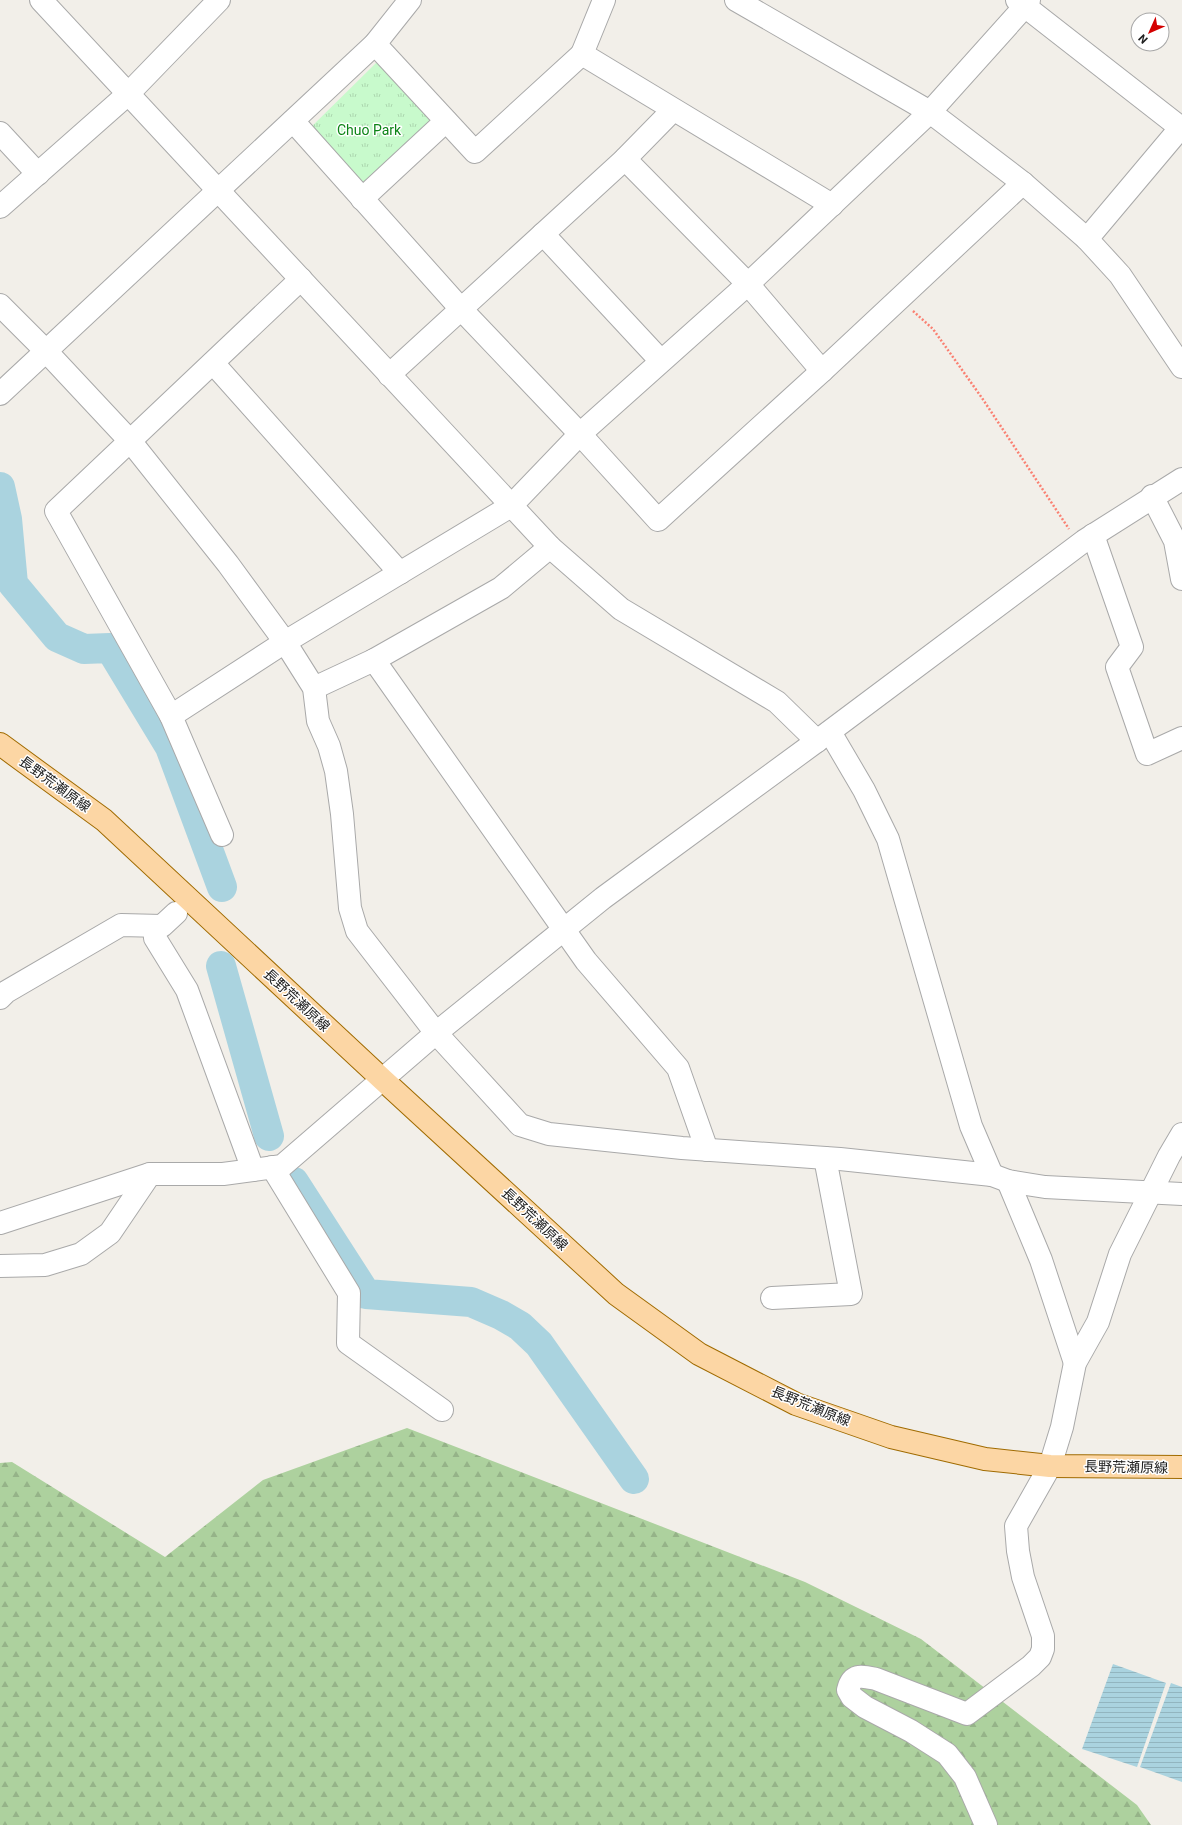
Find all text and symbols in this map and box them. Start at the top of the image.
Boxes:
north arrow [1130,12,1170,52]
text: N [1136,31,1151,46]
park label: Chuo Park [337,122,402,138]
street label: 長野荒瀬原線 [16,753,94,815]
street label: 長野荒瀬原線 [261,966,333,1034]
street label: 長野荒瀬原線 [499,1185,571,1253]
street label: 長野荒瀬原線 [769,1383,853,1429]
street label: 長野荒瀬原線 [1084,1458,1168,1476]

